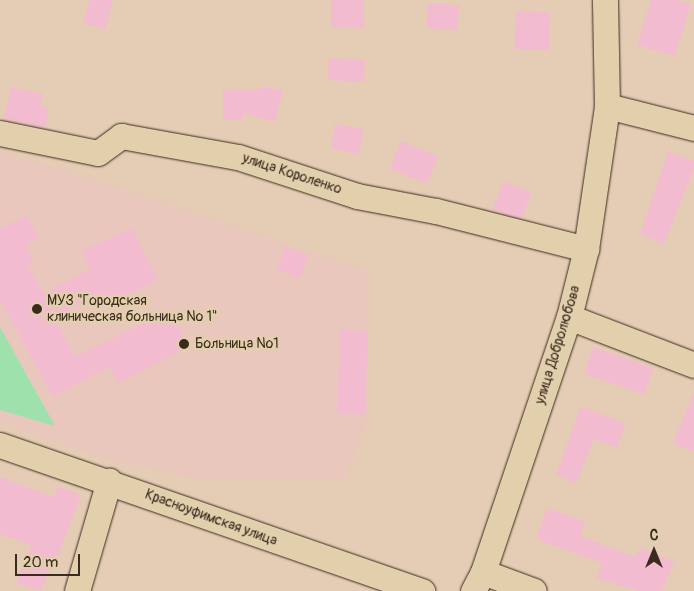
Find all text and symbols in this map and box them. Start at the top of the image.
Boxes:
street label: улица Короленко [240,150,344,198]
street label: улица Добролюбова [532,284,584,406]
place label: МУЗ "Городская клиническая больница № 1" [47,293,218,326]
marker: МУЗ "Городская клиническая больница № 1" [31,303,43,315]
place label: Больница №1 [195,336,279,352]
marker: Больница №1 [177,337,191,351]
street label: Красноуфимская улица [143,486,279,550]
north arrow [629,526,679,576]
text: С [650,527,658,544]
scale bar [18,544,82,576]
text: 20 m [23,553,58,572]

